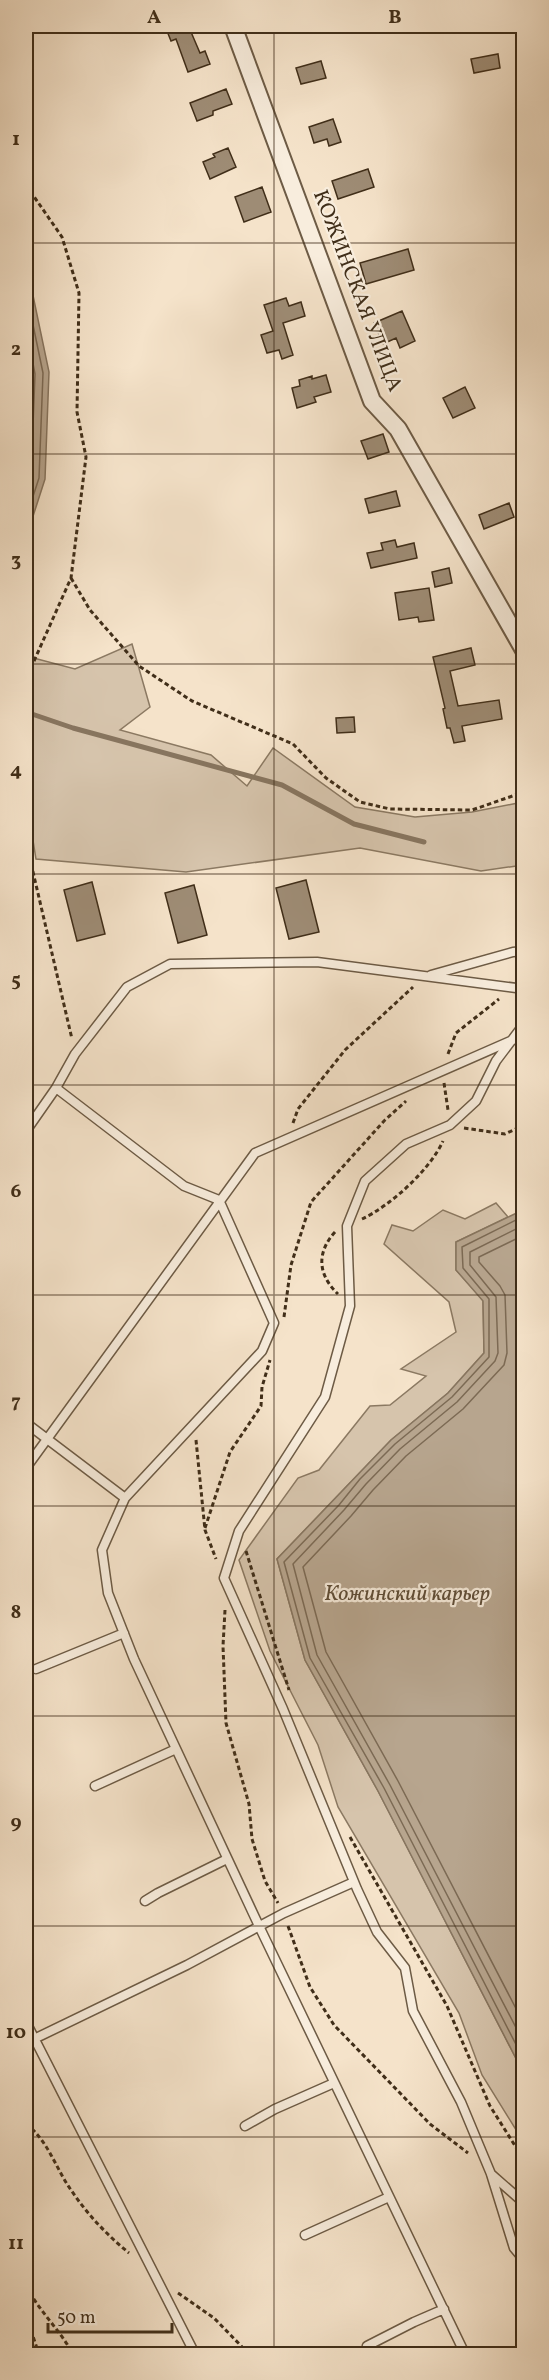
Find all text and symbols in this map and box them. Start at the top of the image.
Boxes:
text: A [147,4,161,32]
text: B [388,4,402,32]
text: 1 [12,126,20,154]
street label: КОЖИНСКАЯ УЛИЦА [305,186,409,396]
text: 2 [11,336,21,364]
text: 3 [11,547,21,575]
text: 4 [10,757,22,785]
text: 5 [11,967,21,995]
text: 6 [11,1178,22,1206]
text: 7 [11,1388,21,1416]
water label: Кожинский карьер [324,1579,490,1610]
text: 8 [11,1599,21,1627]
text: 9 [10,1809,22,1837]
text: 10 [6,2019,26,2047]
text: 11 [8,2230,24,2258]
scale bar [48,2296,172,2334]
text: 50 m [57,2306,96,2331]

